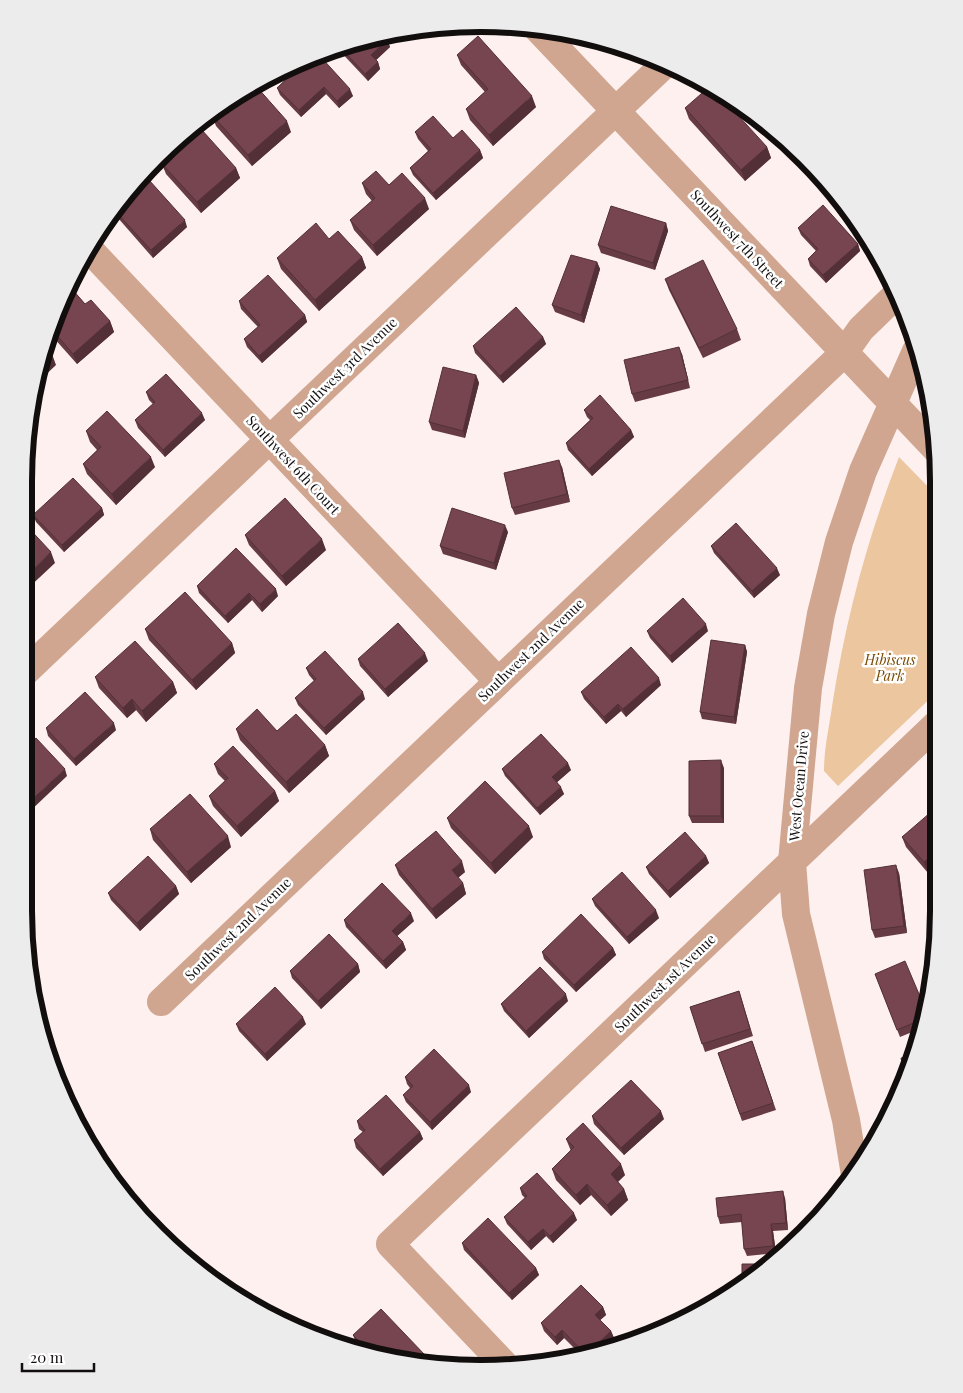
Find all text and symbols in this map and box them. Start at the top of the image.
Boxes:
street label: Southwest 7th Street [687,185,789,293]
street label: Southwest 3rd Avenue [288,313,401,422]
street label: Southwest 6th Court [242,411,345,519]
street label: Southwest 2nd Avenue [473,594,588,705]
park label: Hibiscus Park [864,650,916,685]
street label: West Ocean Drive [784,730,813,843]
street label: Southwest 2nd Avenue [180,873,295,984]
street label: Southwest 1st Avenue [610,929,719,1036]
scale bar [22,1340,95,1372]
text: 20 m [30,1347,64,1367]

